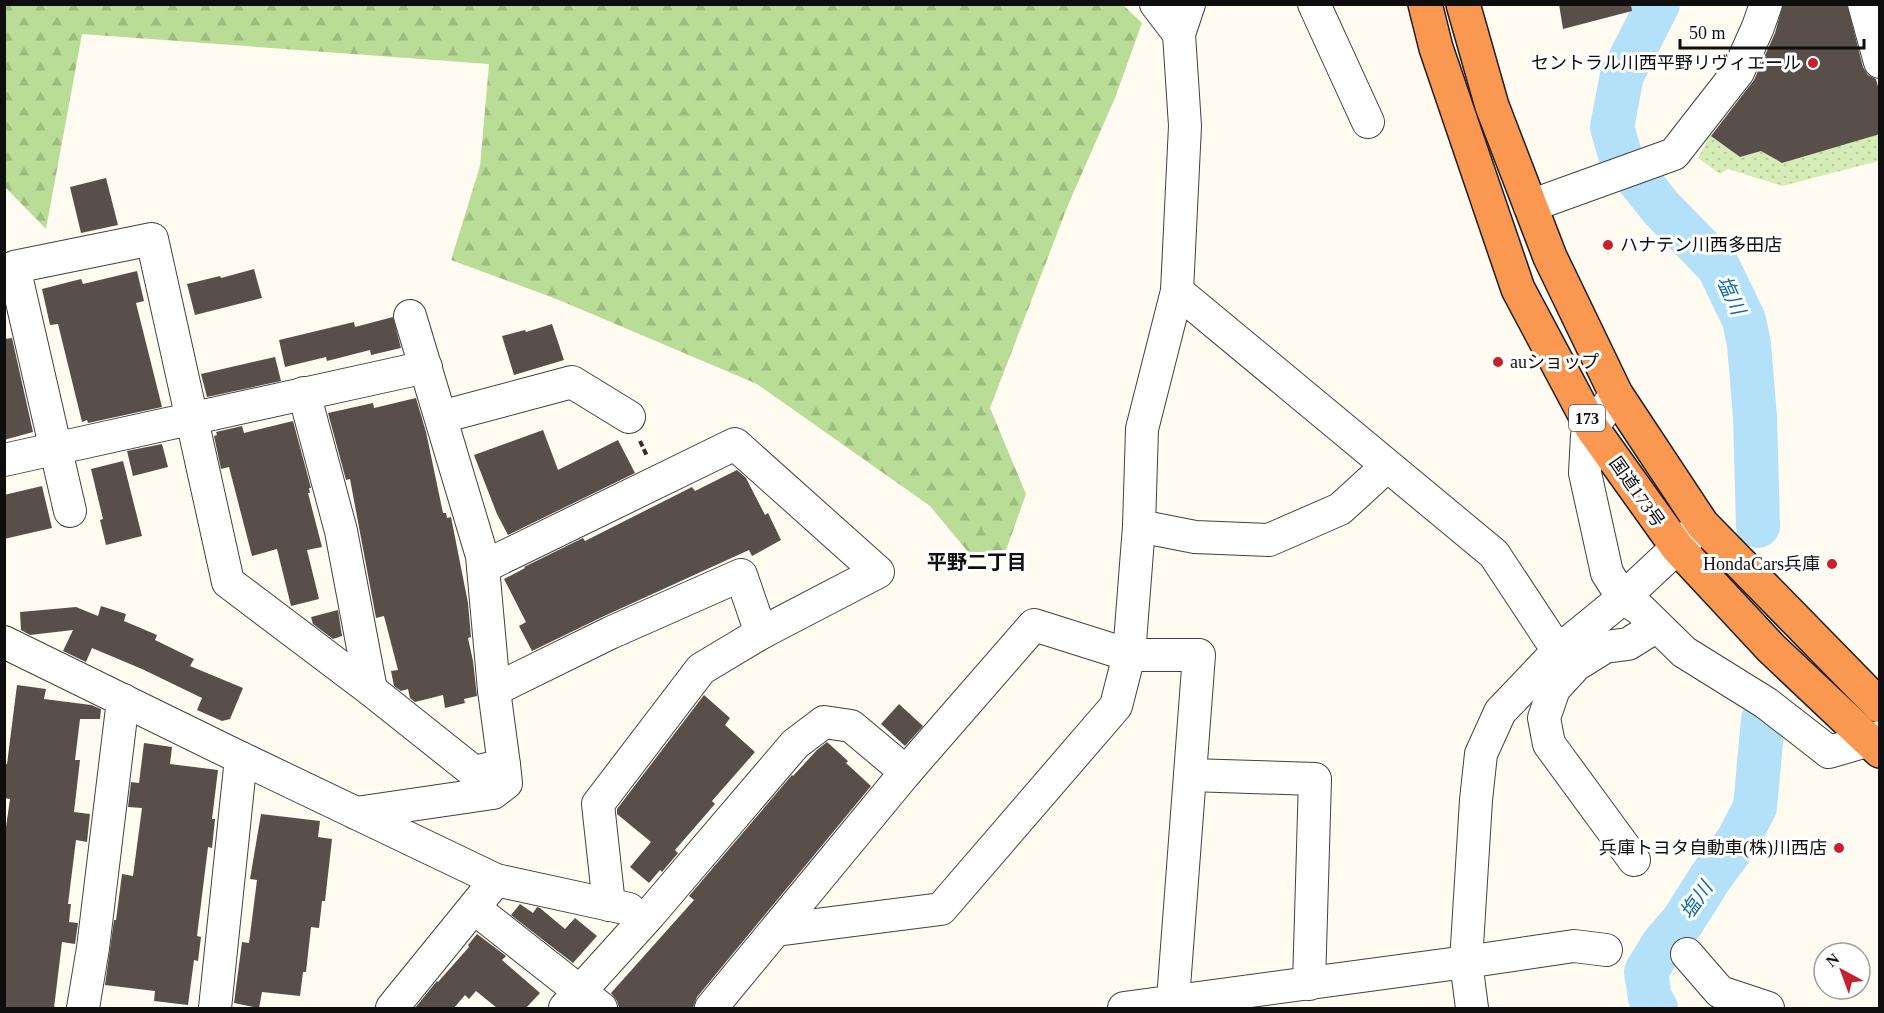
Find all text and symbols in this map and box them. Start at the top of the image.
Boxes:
scale bar [1680,12,1864,50]
text: 50 m [1689,23,1726,43]
place label: セントラル川西平野リヴィエール [1531,53,1801,73]
marker: セントラル川西平野リヴィエール [1806,56,1820,70]
place label: ハナテン川西多田店 [1620,235,1782,255]
marker: ハナテン川西多田店 [1601,238,1615,252]
water label: 塩川 [1713,272,1750,320]
place label: auショップ [1510,352,1599,372]
marker: auショップ [1491,355,1505,369]
road number: 173 [1569,405,1605,431]
street label: 国道173号 [1606,453,1668,531]
district label: 平野二丁目 [927,551,1027,573]
place label: HondaCars兵庫 [1703,554,1820,574]
marker: HondaCars兵庫 [1825,557,1839,571]
place label: 兵庫トヨタ自動車(株)川西店 [1599,838,1827,859]
marker: 兵庫トヨタ自動車(株)川西店 [1832,841,1846,855]
water label: 塩川 [1676,876,1718,923]
north arrow [1812,941,1872,1001]
text: N [1823,950,1843,970]

